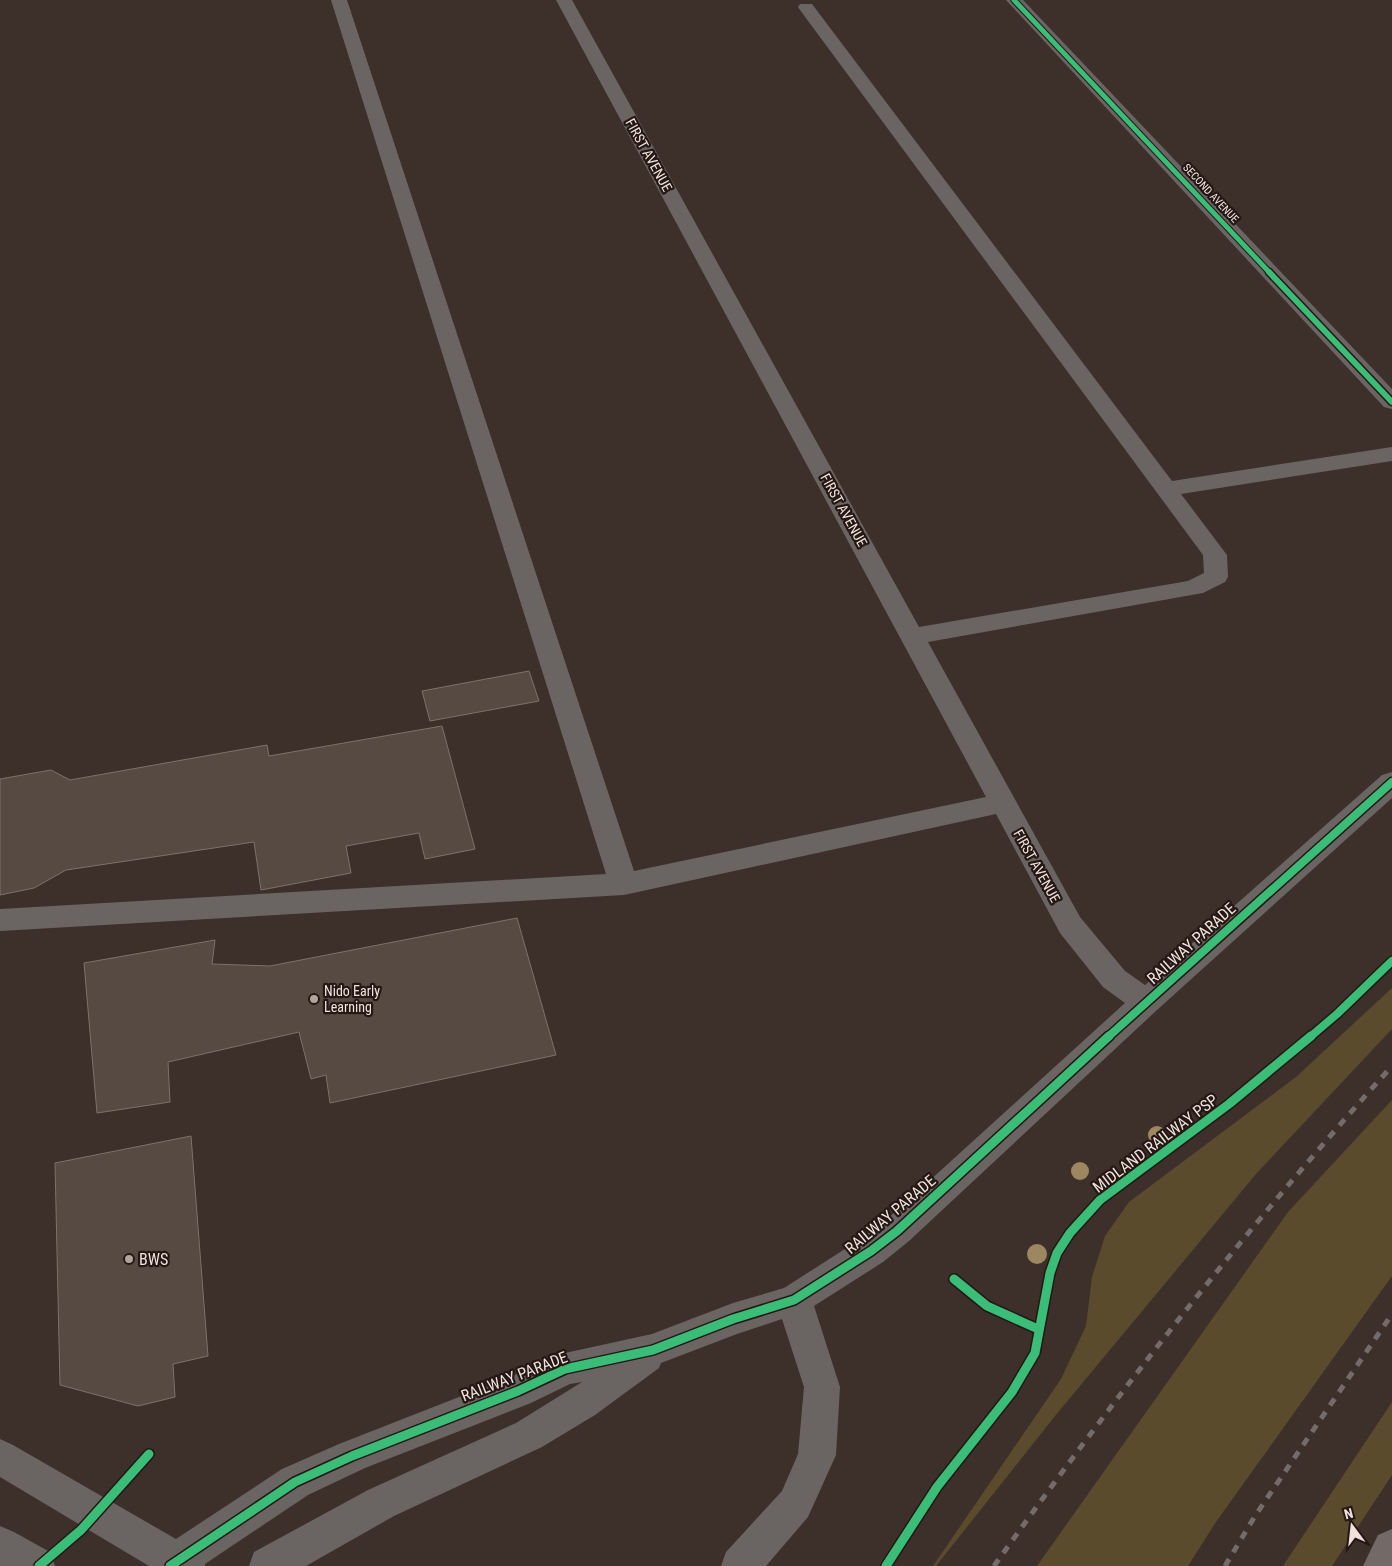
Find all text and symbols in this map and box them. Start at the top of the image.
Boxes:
street label: FIRST AVENUE [622,116,676,194]
street label: SECOND AVENUE [1180,161,1242,226]
street label: FIRST AVENUE [817,471,871,549]
street label: FIRST AVENUE [1010,827,1064,905]
street label: RAILWAY PARADE [1143,899,1240,988]
place label: Nido Early Learning [324,983,380,1015]
marker: Nido Early Learning [308,993,320,1005]
street label: MIDLAND RAILWAY PSP [1089,1090,1222,1197]
street label: RAILWAY PARADE [841,1171,940,1258]
place label: BWS [139,1250,168,1269]
marker: BWS [123,1253,135,1265]
street label: RAILWAY PARADE [458,1347,570,1405]
north arrow [1327,1501,1377,1551]
text: N [1342,1505,1355,1522]

